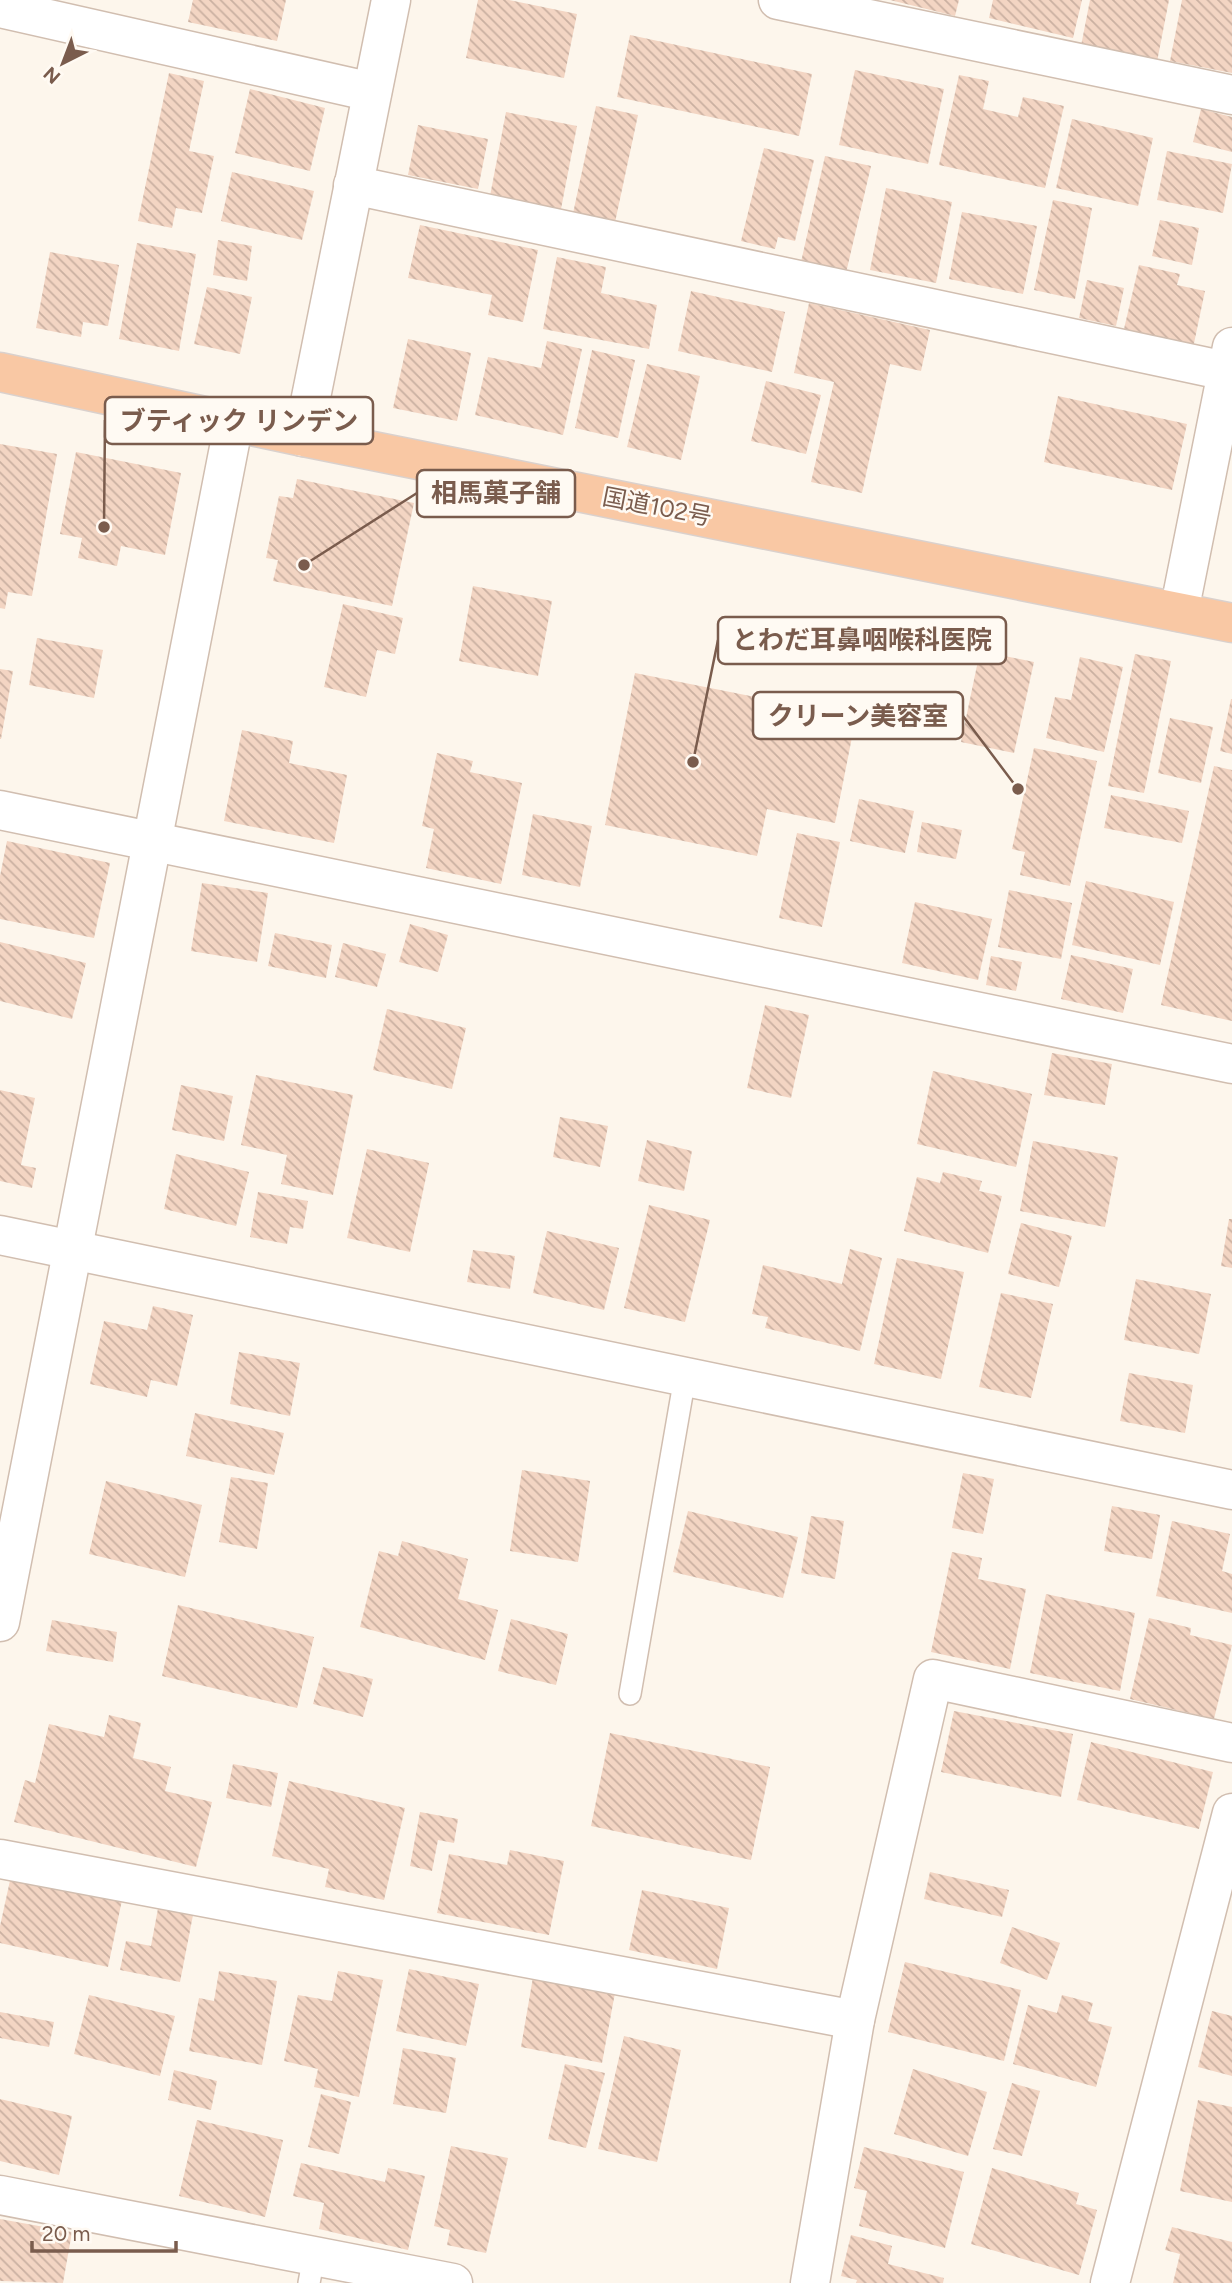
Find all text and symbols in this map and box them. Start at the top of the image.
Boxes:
north arrow [28,28,98,98]
text: N [39,62,65,89]
callout: ブティック リンデン [105,397,373,444]
text: ブティック リンデン [120,405,358,437]
callout: 相馬菓子舗 [417,470,575,517]
text: 相馬菓子舗 [431,477,561,509]
street label: 国道102号 [600,482,714,531]
callout: とわだ耳鼻咽喉科医院 [718,617,1006,664]
text: とわだ耳鼻咽喉科医院 [732,624,992,656]
callout: クリーン美容室 [753,692,963,739]
text: クリーン美容室 [768,700,948,732]
scale bar [32,2210,175,2254]
text: 20 m [42,2221,90,2246]

